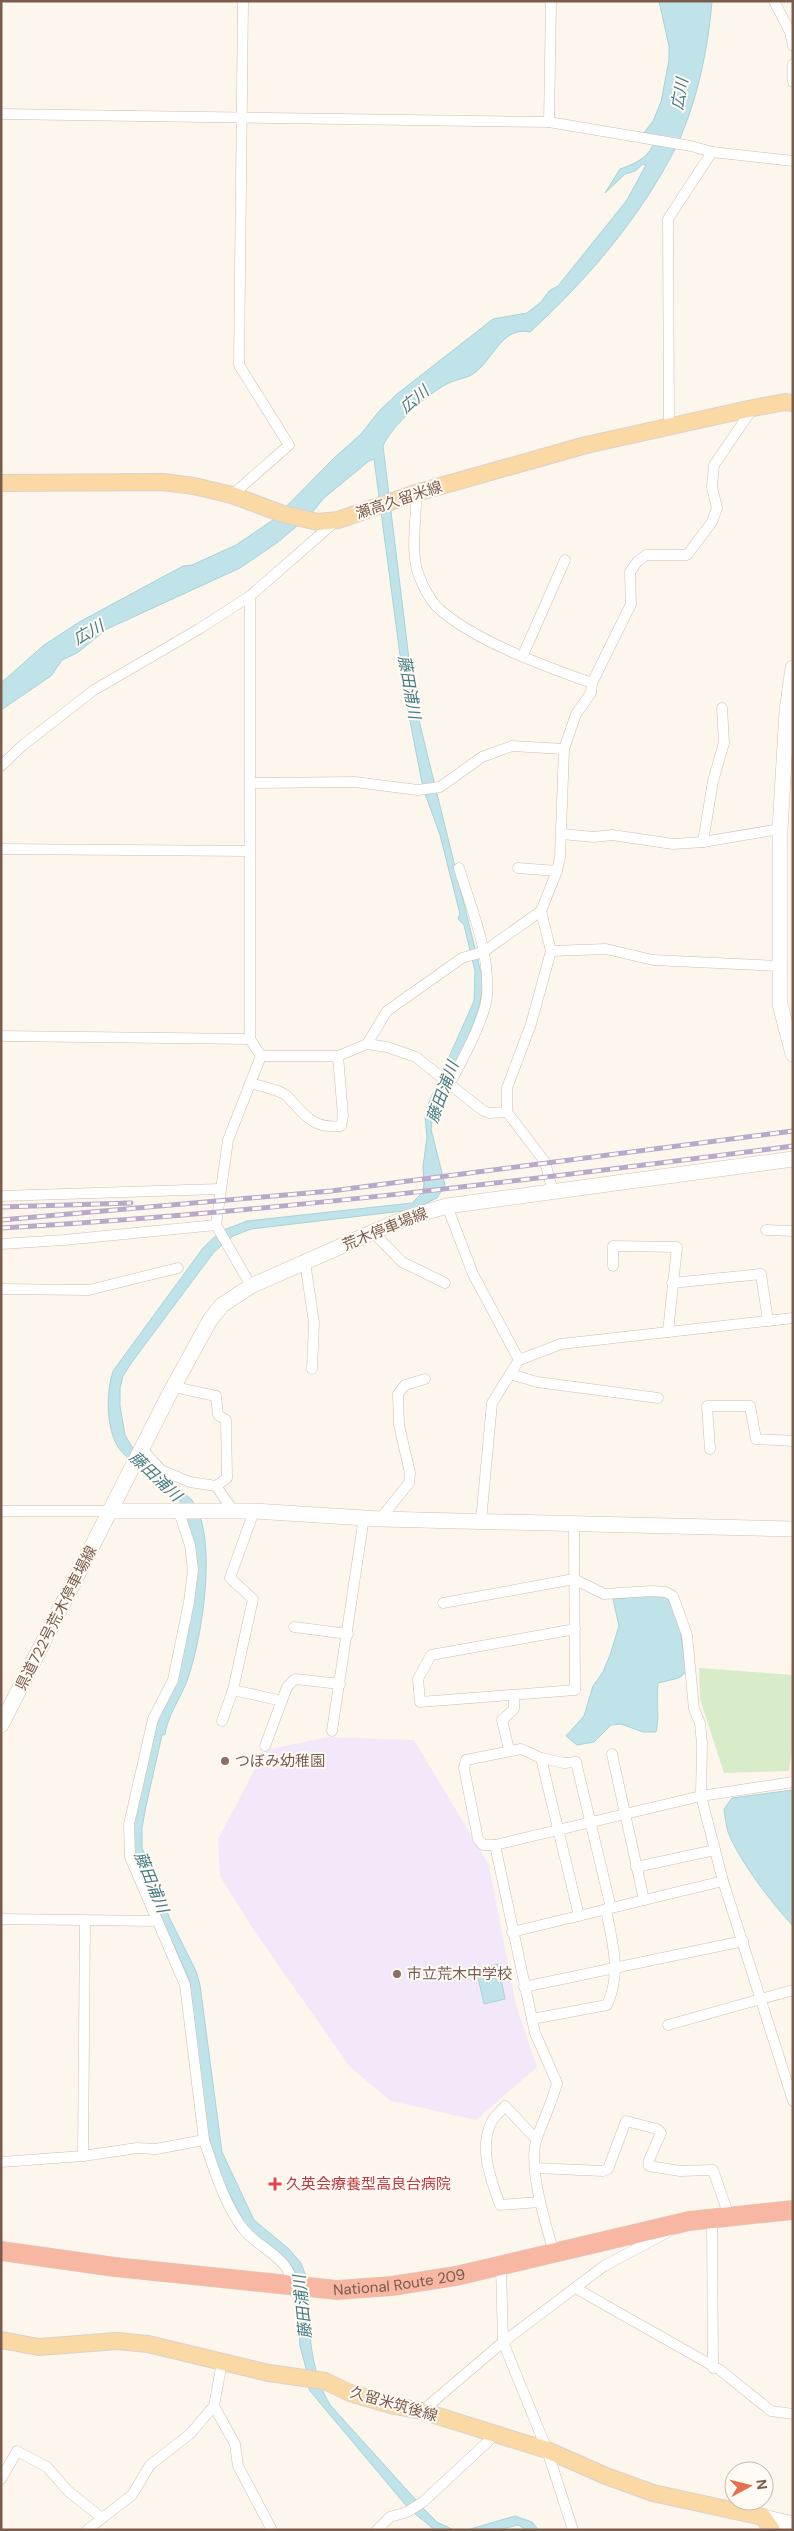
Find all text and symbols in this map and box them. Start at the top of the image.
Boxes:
water label: 広川 [666,75,693,112]
water label: 広川 [395,380,435,418]
street label: 瀬高久留米線 [353,477,445,523]
water label: 広川 [69,615,109,649]
water label: 藤田浦川 [394,654,426,722]
water label: 藤田浦川 [422,1057,464,1126]
street label: 荒木停車場線 [340,1203,430,1255]
water label: 藤田浦川 [125,1447,188,1507]
street label: 県道722号荒木停車場線 [11,1542,101,1694]
place label: つぼみ幼稚園 [235,1751,325,1771]
marker: つぼみ幼稚園 [219,1755,231,1767]
water label: 藤田浦川 [130,1849,174,1918]
place label: 市立荒木中学校 [407,1964,512,1984]
marker: 市立荒木中学校 [391,1968,403,1980]
place label: 久英会療養型高良台病院 [286,2174,451,2194]
marker: 久英会療養型高良台病院 [268,2177,282,2191]
street label: National Route 209 [332,2264,467,2300]
water label: 藤田浦川 [289,2272,316,2340]
street label: 久留米筑後線 [348,2382,440,2426]
north arrow [724,2461,774,2511]
text: N [752,2478,771,2491]

